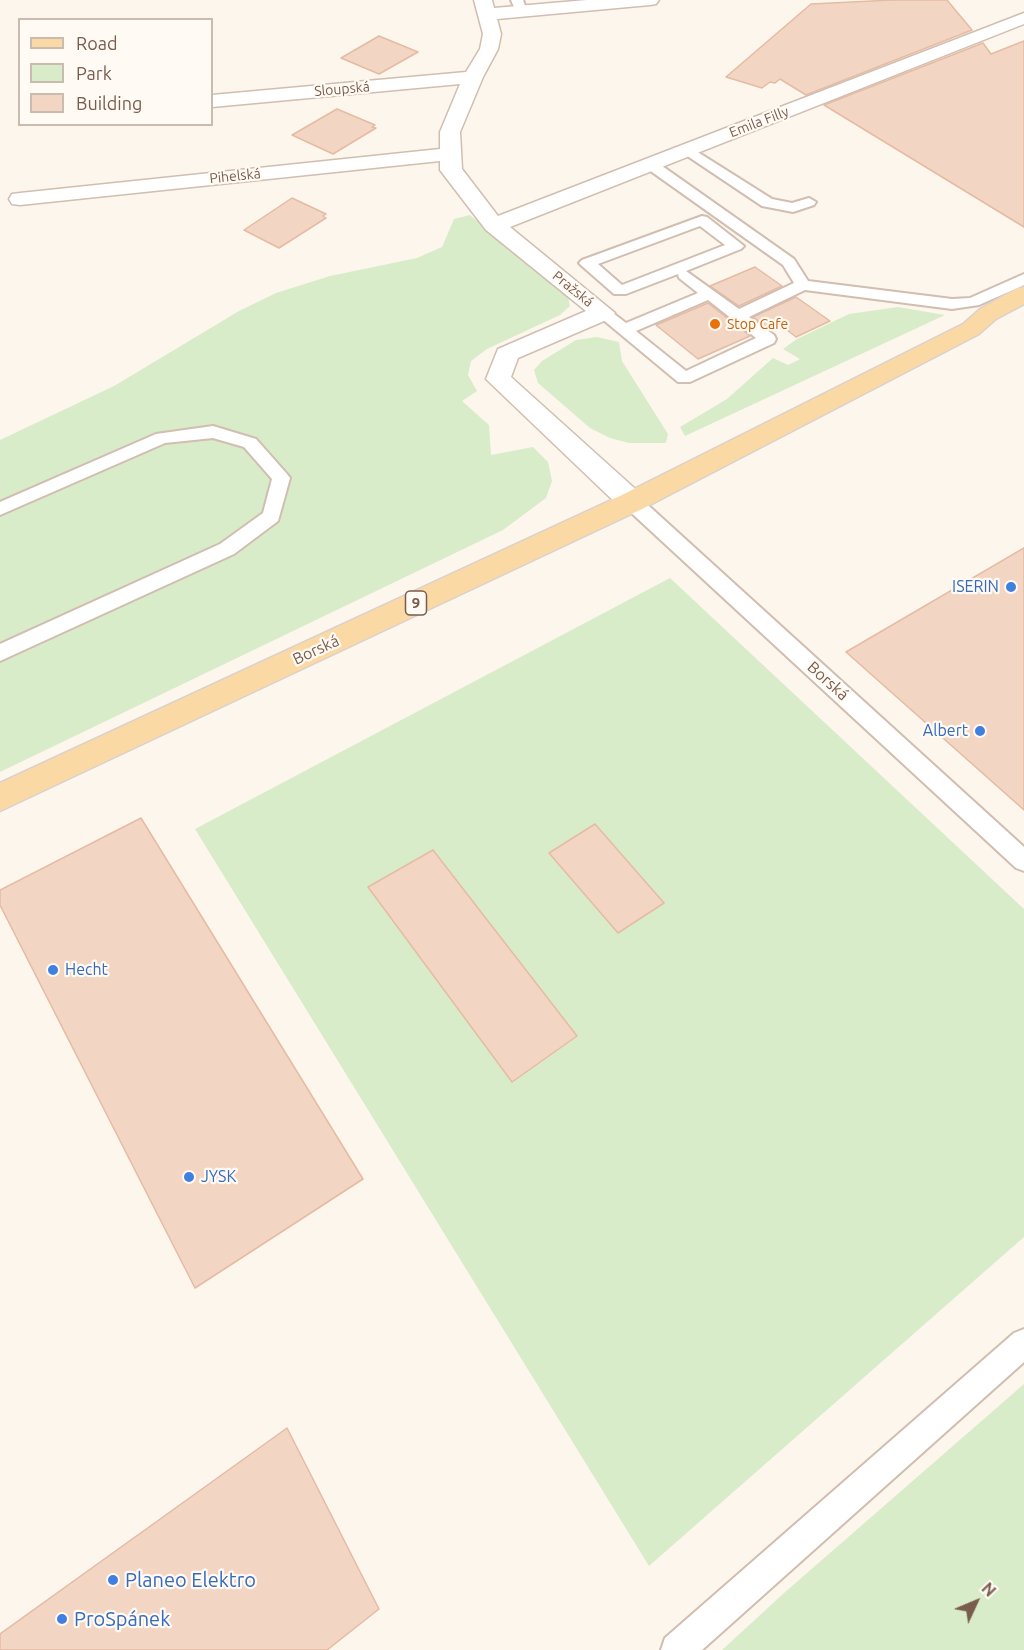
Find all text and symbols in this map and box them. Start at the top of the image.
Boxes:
legend [18,18,213,126]
text: Road [76,33,118,53]
text: Park [76,63,112,83]
street label: Sloupská [314,78,370,100]
text: Building [76,93,142,113]
street label: Emila Filly [727,103,791,141]
street label: Pihelská [209,165,261,187]
street label: Pražská [549,267,597,311]
place label: Stop Cafe [727,316,788,332]
marker: Stop Cafe [708,317,722,331]
place label: ISERIN [952,577,999,597]
marker: ISERIN [1004,580,1018,594]
road number: 9 [406,591,426,615]
street label: Borská [290,631,342,669]
street label: Borská [803,658,853,704]
place label: Albert [923,721,968,741]
marker: Albert [973,724,987,738]
place label: Hecht [65,960,108,980]
marker: Hecht [46,963,60,977]
place label: JYSK [201,1167,236,1187]
marker: JYSK [182,1170,196,1184]
place label: Planeo Elektro [125,1568,256,1592]
north arrow [946,1572,1006,1632]
marker: Planeo Elektro [106,1573,120,1587]
text: N [978,1579,1000,1600]
place label: ProSpánek [74,1607,170,1631]
marker: ProSpánek [55,1612,69,1626]

